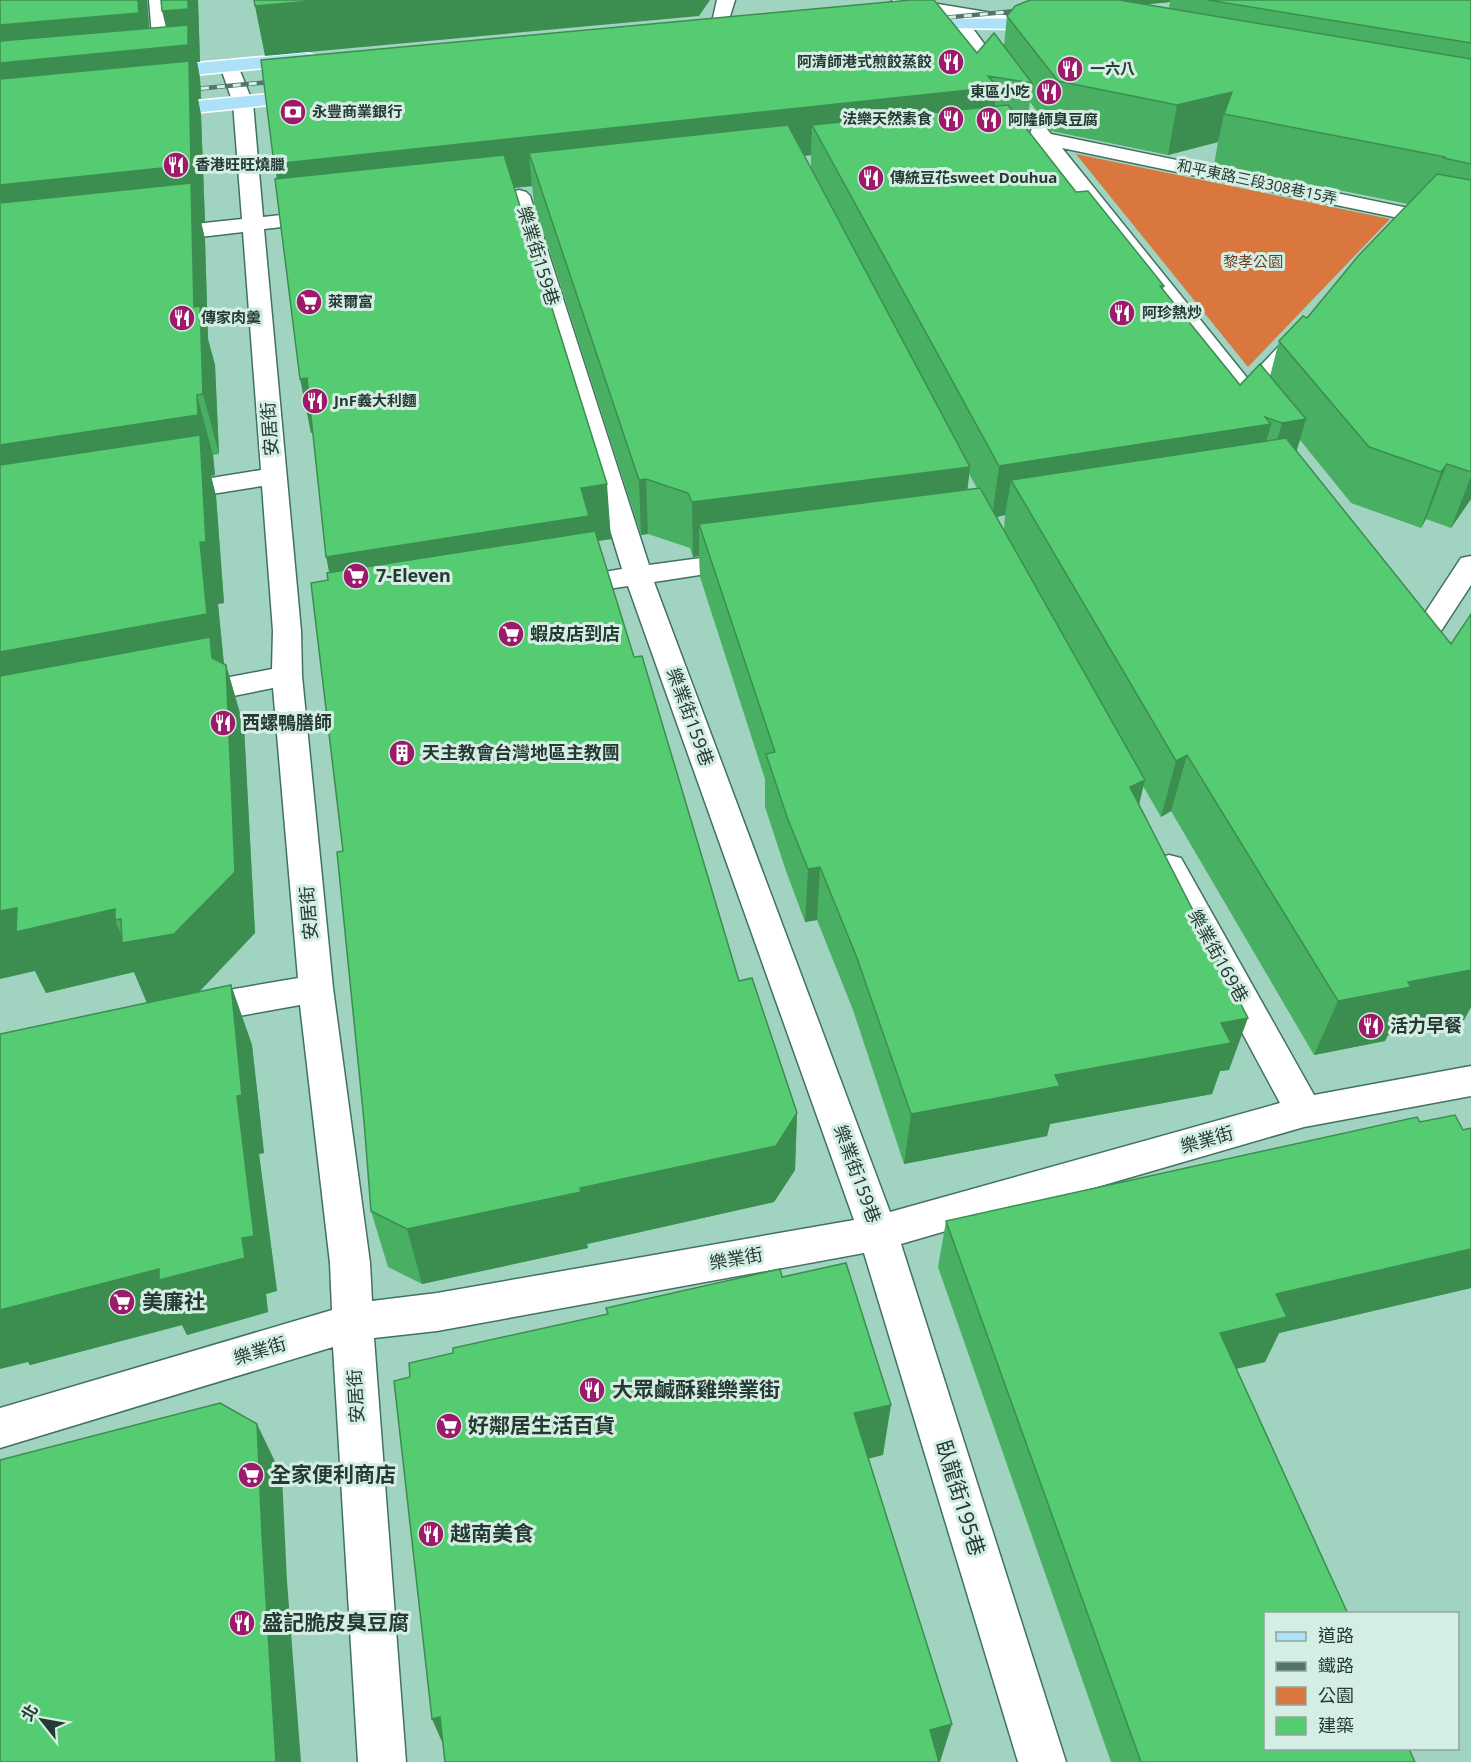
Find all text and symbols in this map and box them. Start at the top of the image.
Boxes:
restaurant icon: 阿清師港式煎餃蒸餃 [936,47,966,77]
place label: 阿清師港式煎餃蒸餃 [797,51,932,71]
restaurant icon: 一六八 [1055,54,1085,84]
place label: 一六八 [1090,58,1135,78]
restaurant icon: 東區小吃 [1034,77,1064,107]
place label: 東區小吃 [970,81,1030,101]
bank icon: 永豐商業銀行 [278,97,308,127]
place label: 永豐商業銀行 [312,101,402,121]
restaurant icon: 法樂天然素食 [936,104,966,134]
restaurant icon: 阿隆師臭豆腐 [974,105,1004,135]
place label: 法樂天然素食 [842,108,932,128]
place label: 阿隆師臭豆腐 [1008,109,1098,129]
restaurant icon: 香港旺旺燒臘 [161,150,191,180]
place label: 香港旺旺燒臘 [195,154,285,174]
street label: 和平東路三段308巷15弄 [1175,154,1339,208]
restaurant icon: 傳統豆花sweet Douhua [856,163,886,193]
place label: 傳統豆花sweet Douhua [890,167,1057,187]
street label: 樂業街159巷 [512,203,565,308]
park label: 黎孝公園 [1223,251,1283,271]
supermarket icon: 萊爾富 [294,287,324,317]
place label: 萊爾富 [328,291,373,311]
restaurant icon: 阿珍熱炒 [1107,298,1137,328]
place label: 阿珍熱炒 [1142,302,1202,322]
restaurant icon: 傳家肉羹 [167,303,197,333]
place label: 傳家肉羹 [201,307,261,327]
restaurant icon: JnF義大利麵 [300,386,330,416]
place label: JnF義大利麵 [332,390,417,410]
street label: 安居街 [255,401,283,457]
supermarket icon: 7-Eleven [341,561,371,591]
place label: 7-Eleven [376,563,451,587]
supermarket icon: 蝦皮店到店 [496,619,526,649]
place label: 蝦皮店到店 [530,621,620,645]
street label: 樂業街159巷 [662,664,720,769]
restaurant icon: 西螺鴨膳師 [208,708,238,738]
place label: 西螺鴨膳師 [242,710,332,734]
building icon: 天主教會台灣地區主教團 [387,738,417,768]
place label: 天主教會台灣地區主教團 [422,740,620,764]
street label: 安居街 [294,885,322,941]
street label: 樂業街169巷 [1183,905,1254,1006]
restaurant icon: 活力早餐 [1356,1011,1386,1041]
place label: 活力早餐 [1390,1013,1462,1037]
street label: 樂業街 [1177,1120,1236,1158]
street label: 樂業街159巷 [829,1121,887,1226]
street label: 樂業街 [707,1242,764,1275]
supermarket icon: 美廉社 [107,1287,137,1317]
place label: 美廉社 [142,1287,205,1315]
street label: 樂業街 [230,1331,289,1369]
street label: 安居街 [342,1368,368,1424]
restaurant icon: 大眾鹹酥雞樂業街 [577,1375,607,1405]
place label: 大眾鹹酥雞樂業街 [612,1375,780,1403]
supermarket icon: 好鄰居生活百貨 [434,1411,464,1441]
place label: 好鄰居生活百貨 [468,1411,615,1439]
street label: 臥龍街195巷 [930,1436,992,1559]
supermarket icon: 全家便利商店 [236,1460,266,1490]
place label: 全家便利商店 [270,1460,396,1488]
restaurant icon: 越南美食 [416,1519,446,1549]
place label: 越南美食 [450,1519,534,1547]
restaurant icon: 盛記脆皮臭豆腐 [227,1608,257,1638]
place label: 盛記脆皮臭豆腐 [262,1608,409,1636]
legend [1264,1612,1459,1750]
text: 道路 [1318,1623,1354,1647]
text: 鐵路 [1318,1653,1354,1677]
text: 公園 [1318,1683,1354,1707]
north arrow [12,1690,72,1750]
text: 北 [16,1700,43,1725]
text: 建築 [1318,1713,1354,1737]

